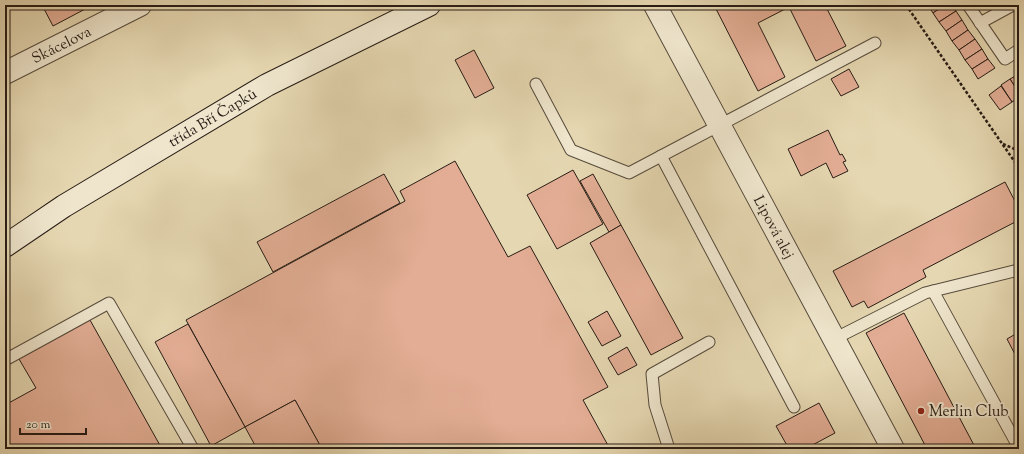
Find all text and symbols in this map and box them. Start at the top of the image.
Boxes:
street label: Skácelova [29,22,95,70]
street label: třída Bří Čapků [165,84,262,153]
street label: Lipová alej [747,192,798,263]
place label: Merlin Club [929,402,1008,423]
marker: Merlin Club [916,406,926,416]
scale bar [20,410,86,436]
text: 20 m [26,416,51,434]

